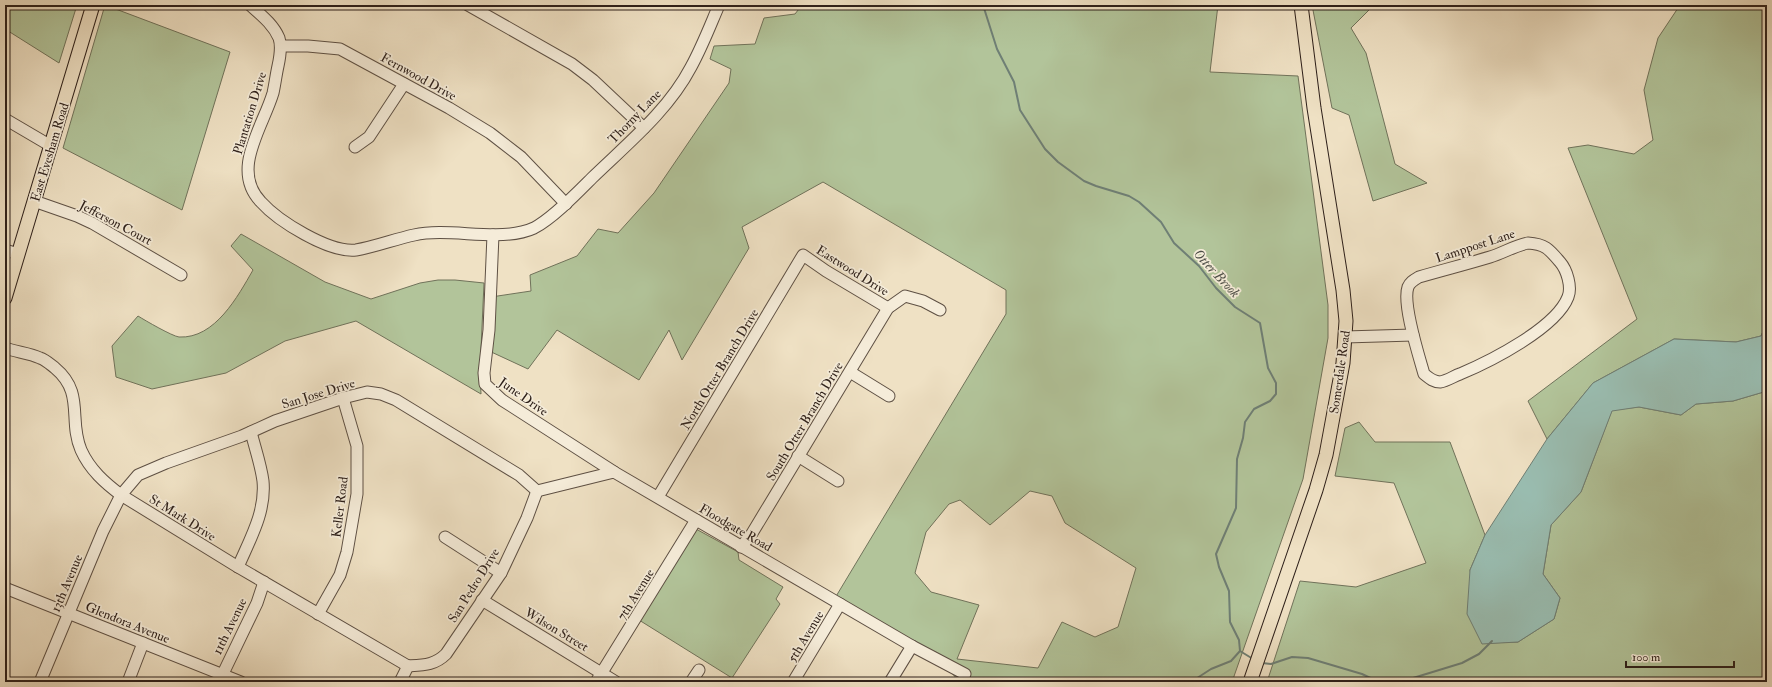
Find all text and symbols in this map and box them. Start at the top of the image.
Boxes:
street label: Fernwood Drive [378,50,460,105]
street label: Plantation Drive [230,70,270,157]
street label: Thorny Lane [605,86,666,148]
street label: East Evesham Road [27,100,73,204]
street label: Jefferson Court [76,197,155,249]
street label: Lamppost Lane [1434,225,1518,267]
street label: Eastwood Drive [813,242,892,300]
water label: Otter Brook [1190,245,1244,301]
street label: North Otter Branch Drive [677,306,763,433]
street label: Somerdale Road [1326,329,1354,415]
street label: South Otter Branch Drive [763,359,847,484]
street label: June Drive [495,374,552,420]
street label: San Jose Drive [280,375,357,413]
street label: Keller Road [328,475,352,538]
street label: St Mark Drive [146,491,219,545]
street label: Floodgate Road [696,501,775,556]
street label: San Pedro Drive [445,545,503,626]
street label: 13th Avenue [48,552,86,615]
street label: 7th Avenue [614,565,658,623]
street label: 11th Avenue [209,595,251,657]
street label: Glendora Avenue [83,599,173,647]
street label: Wilson Street [521,604,591,655]
street label: 5th Avenue [784,607,828,665]
scale bar [1626,643,1734,669]
text: 100 m [1632,650,1661,665]

